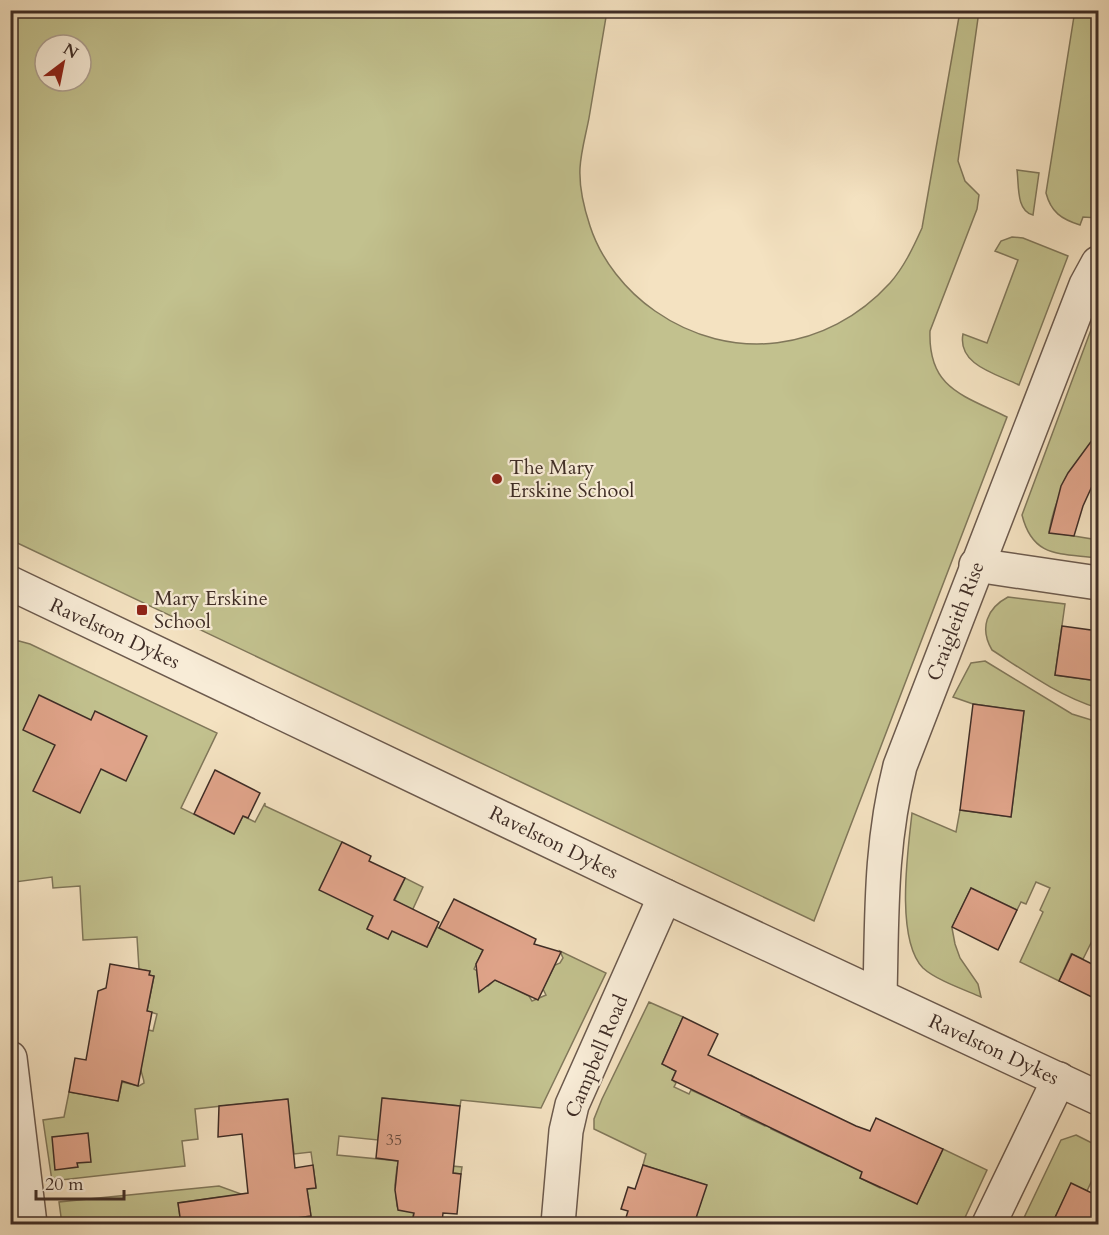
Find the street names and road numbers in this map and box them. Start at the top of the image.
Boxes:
street label: Craigleith Rise [920,558,991,685]
street label: Ravelston Dykes [45,591,184,675]
street label: Ravelston Dykes [485,799,623,885]
street label: Campbell Road [558,990,635,1122]
street label: Ravelston Dykes [924,1007,1063,1091]

